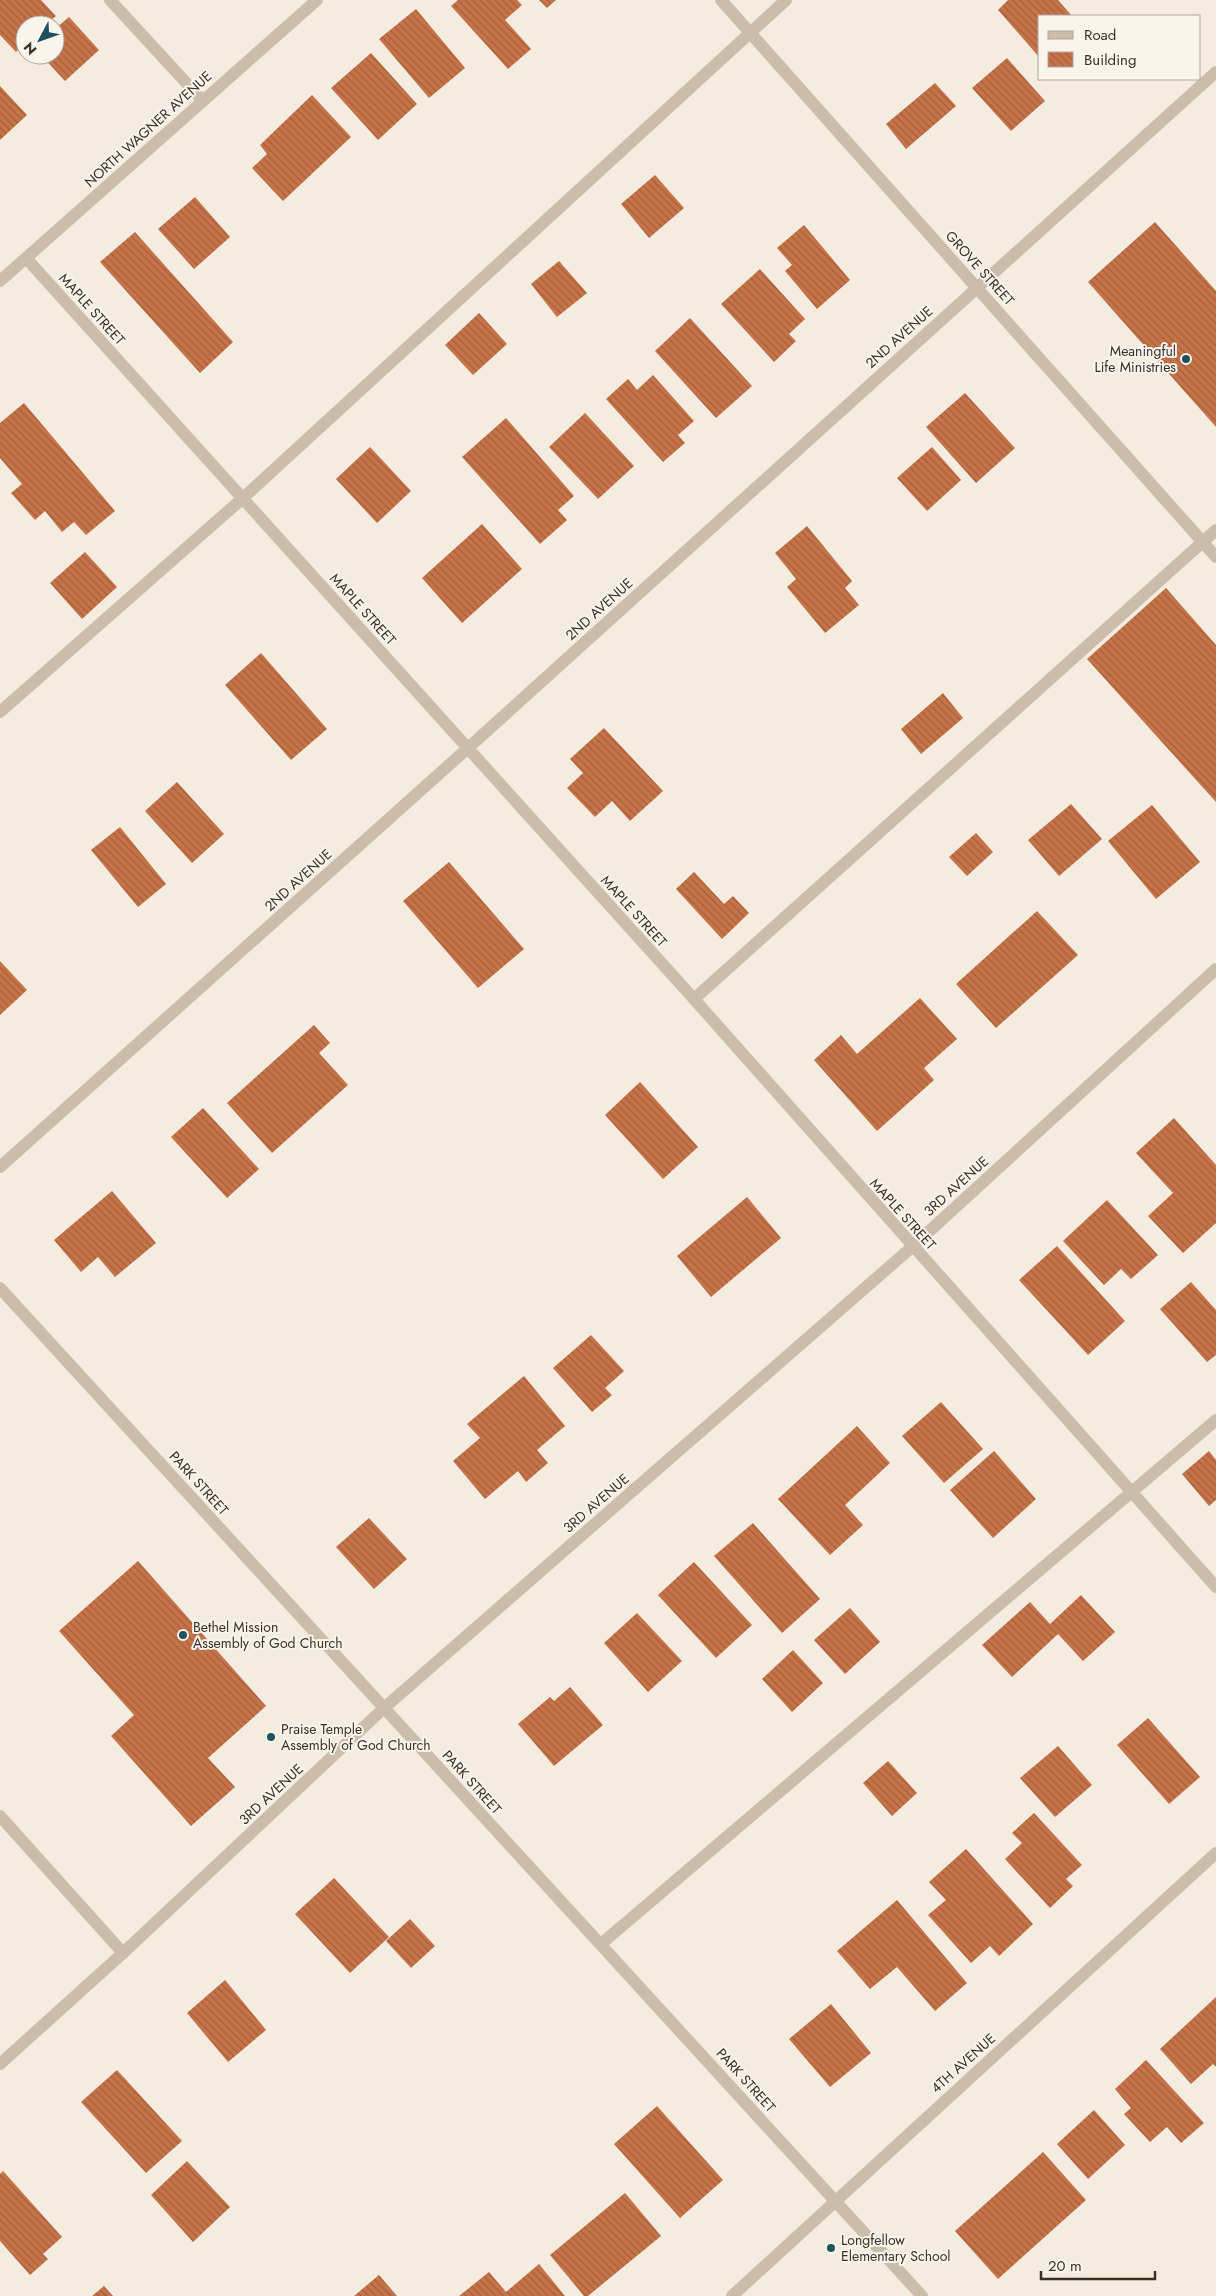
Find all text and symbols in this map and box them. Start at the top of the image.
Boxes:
north arrow [15,15,65,65]
legend [1038,15,1201,80]
text: Road [1084,24,1116,46]
text: N [19,38,41,59]
text: Building [1084,49,1136,71]
street label: NORTH WAGNER AVENUE [80,66,216,192]
street label: GROVE STREET [941,226,1019,310]
street label: MAPLE STREET [54,269,130,350]
street label: 2ND AVENUE [861,301,937,373]
place label: Meaningful Life Ministries [1094,341,1176,377]
marker: Meaningful Life Ministries [1180,353,1192,365]
street label: MAPLE STREET [325,569,401,650]
street label: 2ND AVENUE [561,573,637,645]
street label: 2ND AVENUE [260,844,336,916]
street label: MAPLE STREET [596,871,672,952]
street label: 3RD AVENUE [919,1151,993,1221]
street label: MAPLE STREET [865,1174,941,1255]
street label: PARK STREET [165,1447,233,1520]
street label: 3RD AVENUE [559,1469,633,1537]
place label: Bethel Mission Assembly of God Church [193,1617,343,1653]
marker: Bethel Mission Assembly of God Church [177,1629,189,1641]
place label: Praise Temple Assembly of God Church [281,1719,431,1755]
marker: Praise Temple Assembly of God Church [265,1731,277,1743]
street label: PARK STREET [438,1746,506,1819]
street label: 3RD AVENUE [234,1759,308,1829]
street label: 4TH AVENUE [926,2028,1000,2098]
street label: PARK STREET [712,2044,780,2117]
place label: Longfellow Elementary School [841,2230,951,2266]
marker: Longfellow Elementary School [825,2242,837,2254]
scale bar [1041,2248,1155,2280]
text: 20 m [1048,2255,1082,2277]

